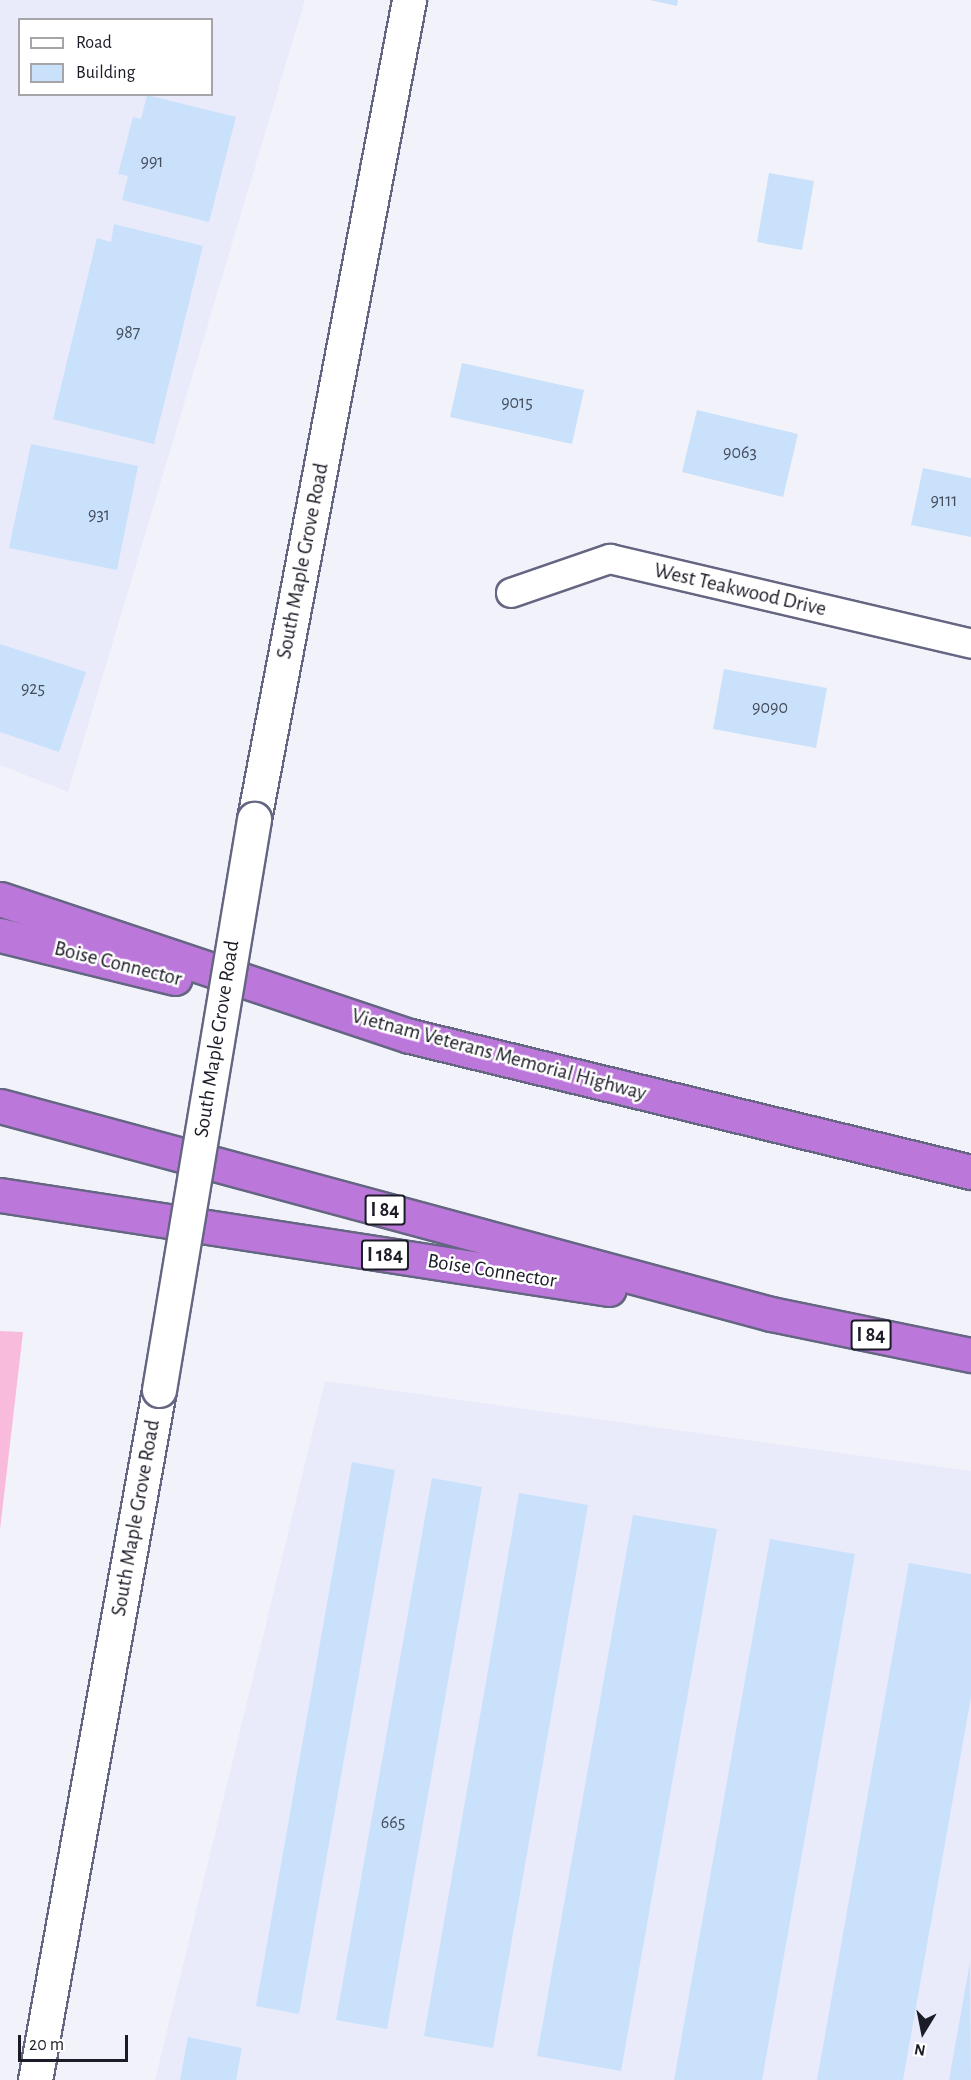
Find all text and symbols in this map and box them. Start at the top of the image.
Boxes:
legend [18,18,213,96]
text: Road [76,34,112,52]
text: Building [76,64,135,82]
house number: 991 [140,151,164,173]
house number: 987 [116,322,140,344]
house number: 9015 [501,392,533,414]
house number: 9063 [723,442,757,464]
street label: South Maple Grove Road [272,461,334,661]
house number: 9111 [930,490,958,512]
house number: 931 [88,504,110,526]
street label: West Teakwood Drive [652,558,828,622]
house number: 925 [21,678,45,700]
house number: 9090 [752,697,788,719]
street label: Boise Connector [52,936,184,992]
street label: South Maple Grove Road [189,939,245,1139]
street label: Vietnam Veterans Memorial Highway [349,1003,649,1107]
road number: I 84 [364,1193,406,1227]
road number: I 184 [360,1238,410,1272]
street label: Boise Connector [426,1248,558,1294]
road number: I 84 [850,1318,892,1352]
street label: South Maple Grove Road [106,1418,166,1618]
house number: 665 [381,1812,405,1834]
north arrow [893,2002,953,2062]
scale bar [21,2023,130,2061]
text: 20 m [29,2036,64,2054]
text: N [913,2041,927,2059]

